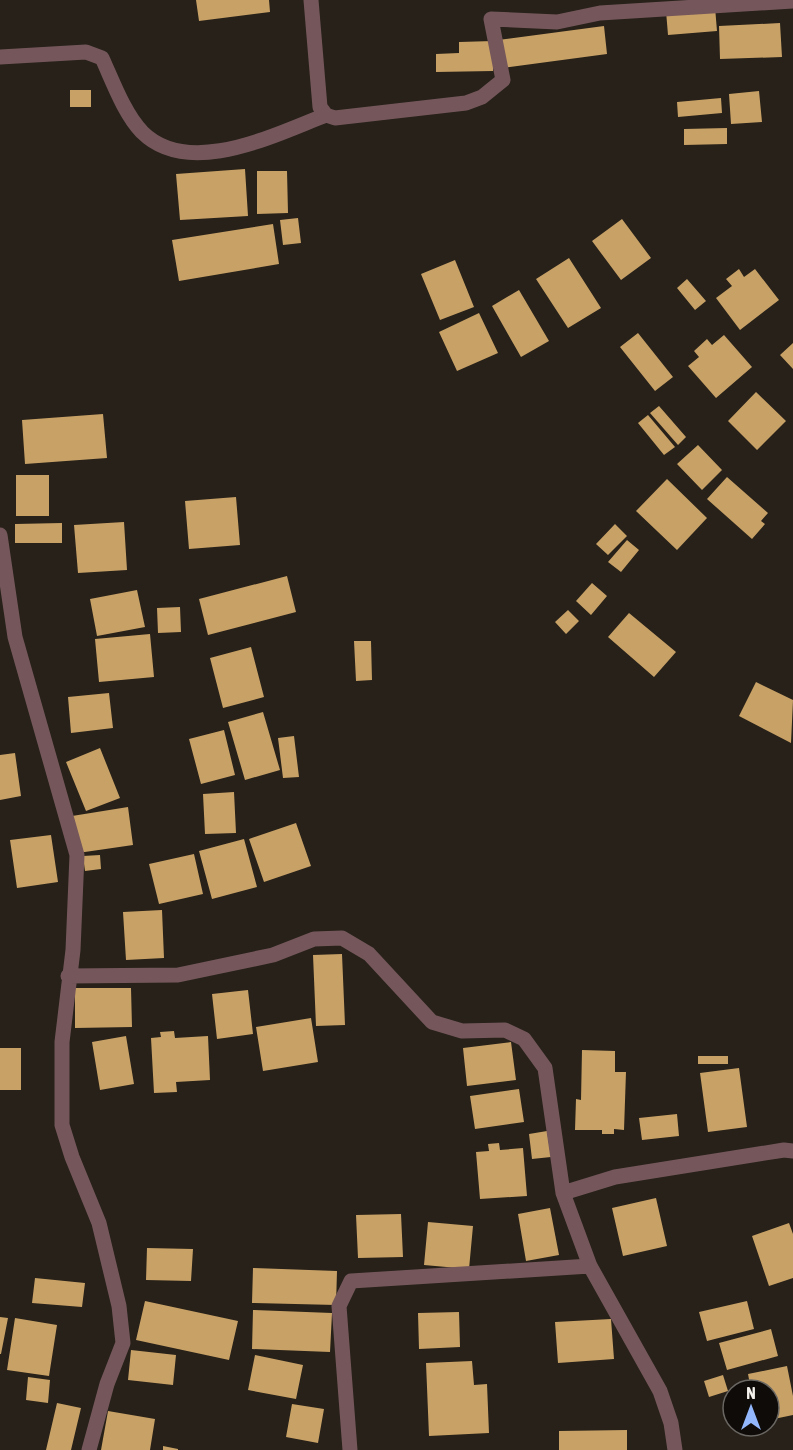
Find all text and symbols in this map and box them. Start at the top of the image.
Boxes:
north arrow [721,1378,781,1438]
text: N [746,1384,756,1402]

